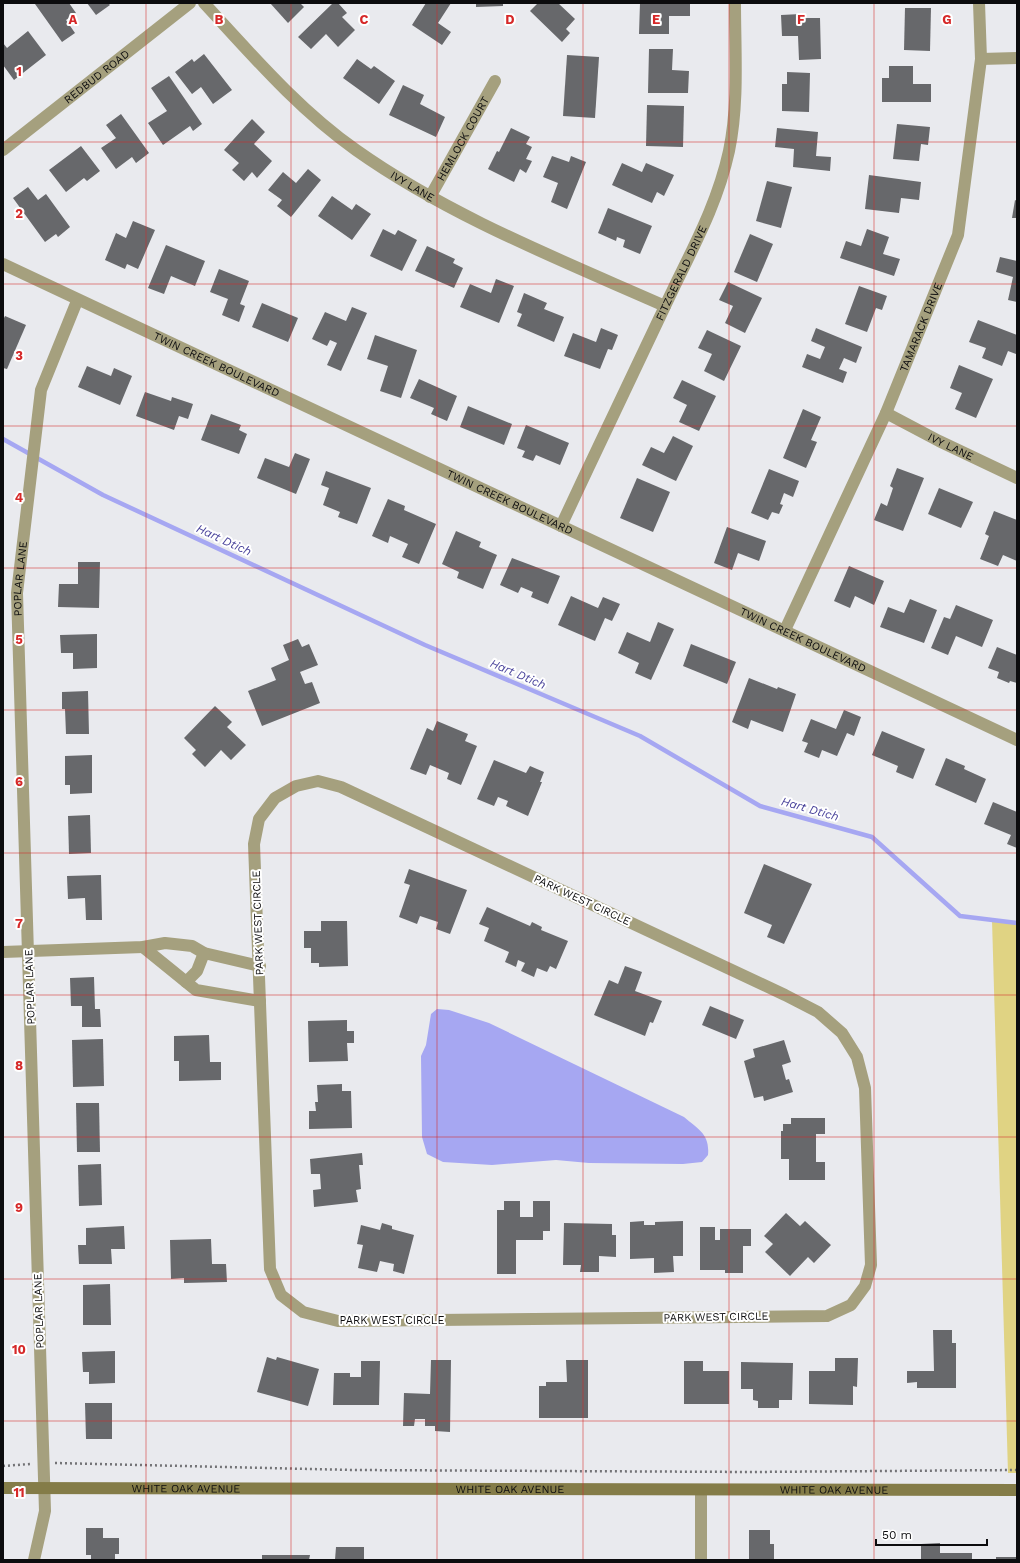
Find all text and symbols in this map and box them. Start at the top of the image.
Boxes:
text: A [69,12,78,27]
text: B [215,12,224,27]
text: C [360,12,369,27]
text: D [505,12,515,27]
text: E [652,12,660,27]
text: F [797,12,805,27]
text: G [942,12,952,27]
street label: REDBUD ROAD [61,47,132,106]
text: 1 [16,64,22,79]
street label: HEMLOCK COURT [434,94,492,183]
street label: IVY LANE [388,168,437,204]
text: 2 [15,206,23,221]
street label: FITZGERALD DRIVE [653,223,709,323]
street label: TAMARACK DRIVE [897,281,945,374]
street label: TWIN CREEK BOULEVARD [151,329,282,400]
text: 3 [15,348,23,363]
street label: IVY LANE [926,430,976,463]
street label: TWIN CREEK BOULEVARD [445,467,575,537]
text: 4 [15,490,24,505]
water label: Hart Dtich [194,521,254,559]
street label: POPLAR LANE [10,540,30,617]
street label: TWIN CREEK BOULEVARD [738,604,868,675]
text: 5 [15,632,23,647]
water label: Hart Dtich [488,656,548,692]
text: 6 [15,774,23,789]
water label: Hart Dtich [780,794,840,824]
street label: PARK WEST CIRCLE [250,870,266,976]
street label: PARK WEST CIRCLE [532,872,632,928]
text: 7 [15,916,23,931]
street label: POPLAR LANE [22,949,38,1025]
text: 8 [15,1058,23,1073]
text: 9 [15,1200,23,1215]
street label: POPLAR LANE [31,1273,47,1349]
street label: PARK WEST CIRCLE [663,1310,769,1324]
street label: PARK WEST CIRCLE [340,1314,444,1327]
text: 10 [12,1342,26,1357]
street label: WHITE OAK AVENUE [132,1482,240,1495]
street label: WHITE OAK AVENUE [456,1482,564,1496]
street label: WHITE OAK AVENUE [780,1483,888,1496]
text: 11 [13,1485,25,1500]
scale bar [876,1521,987,1547]
text: 50 m [882,1528,912,1542]

